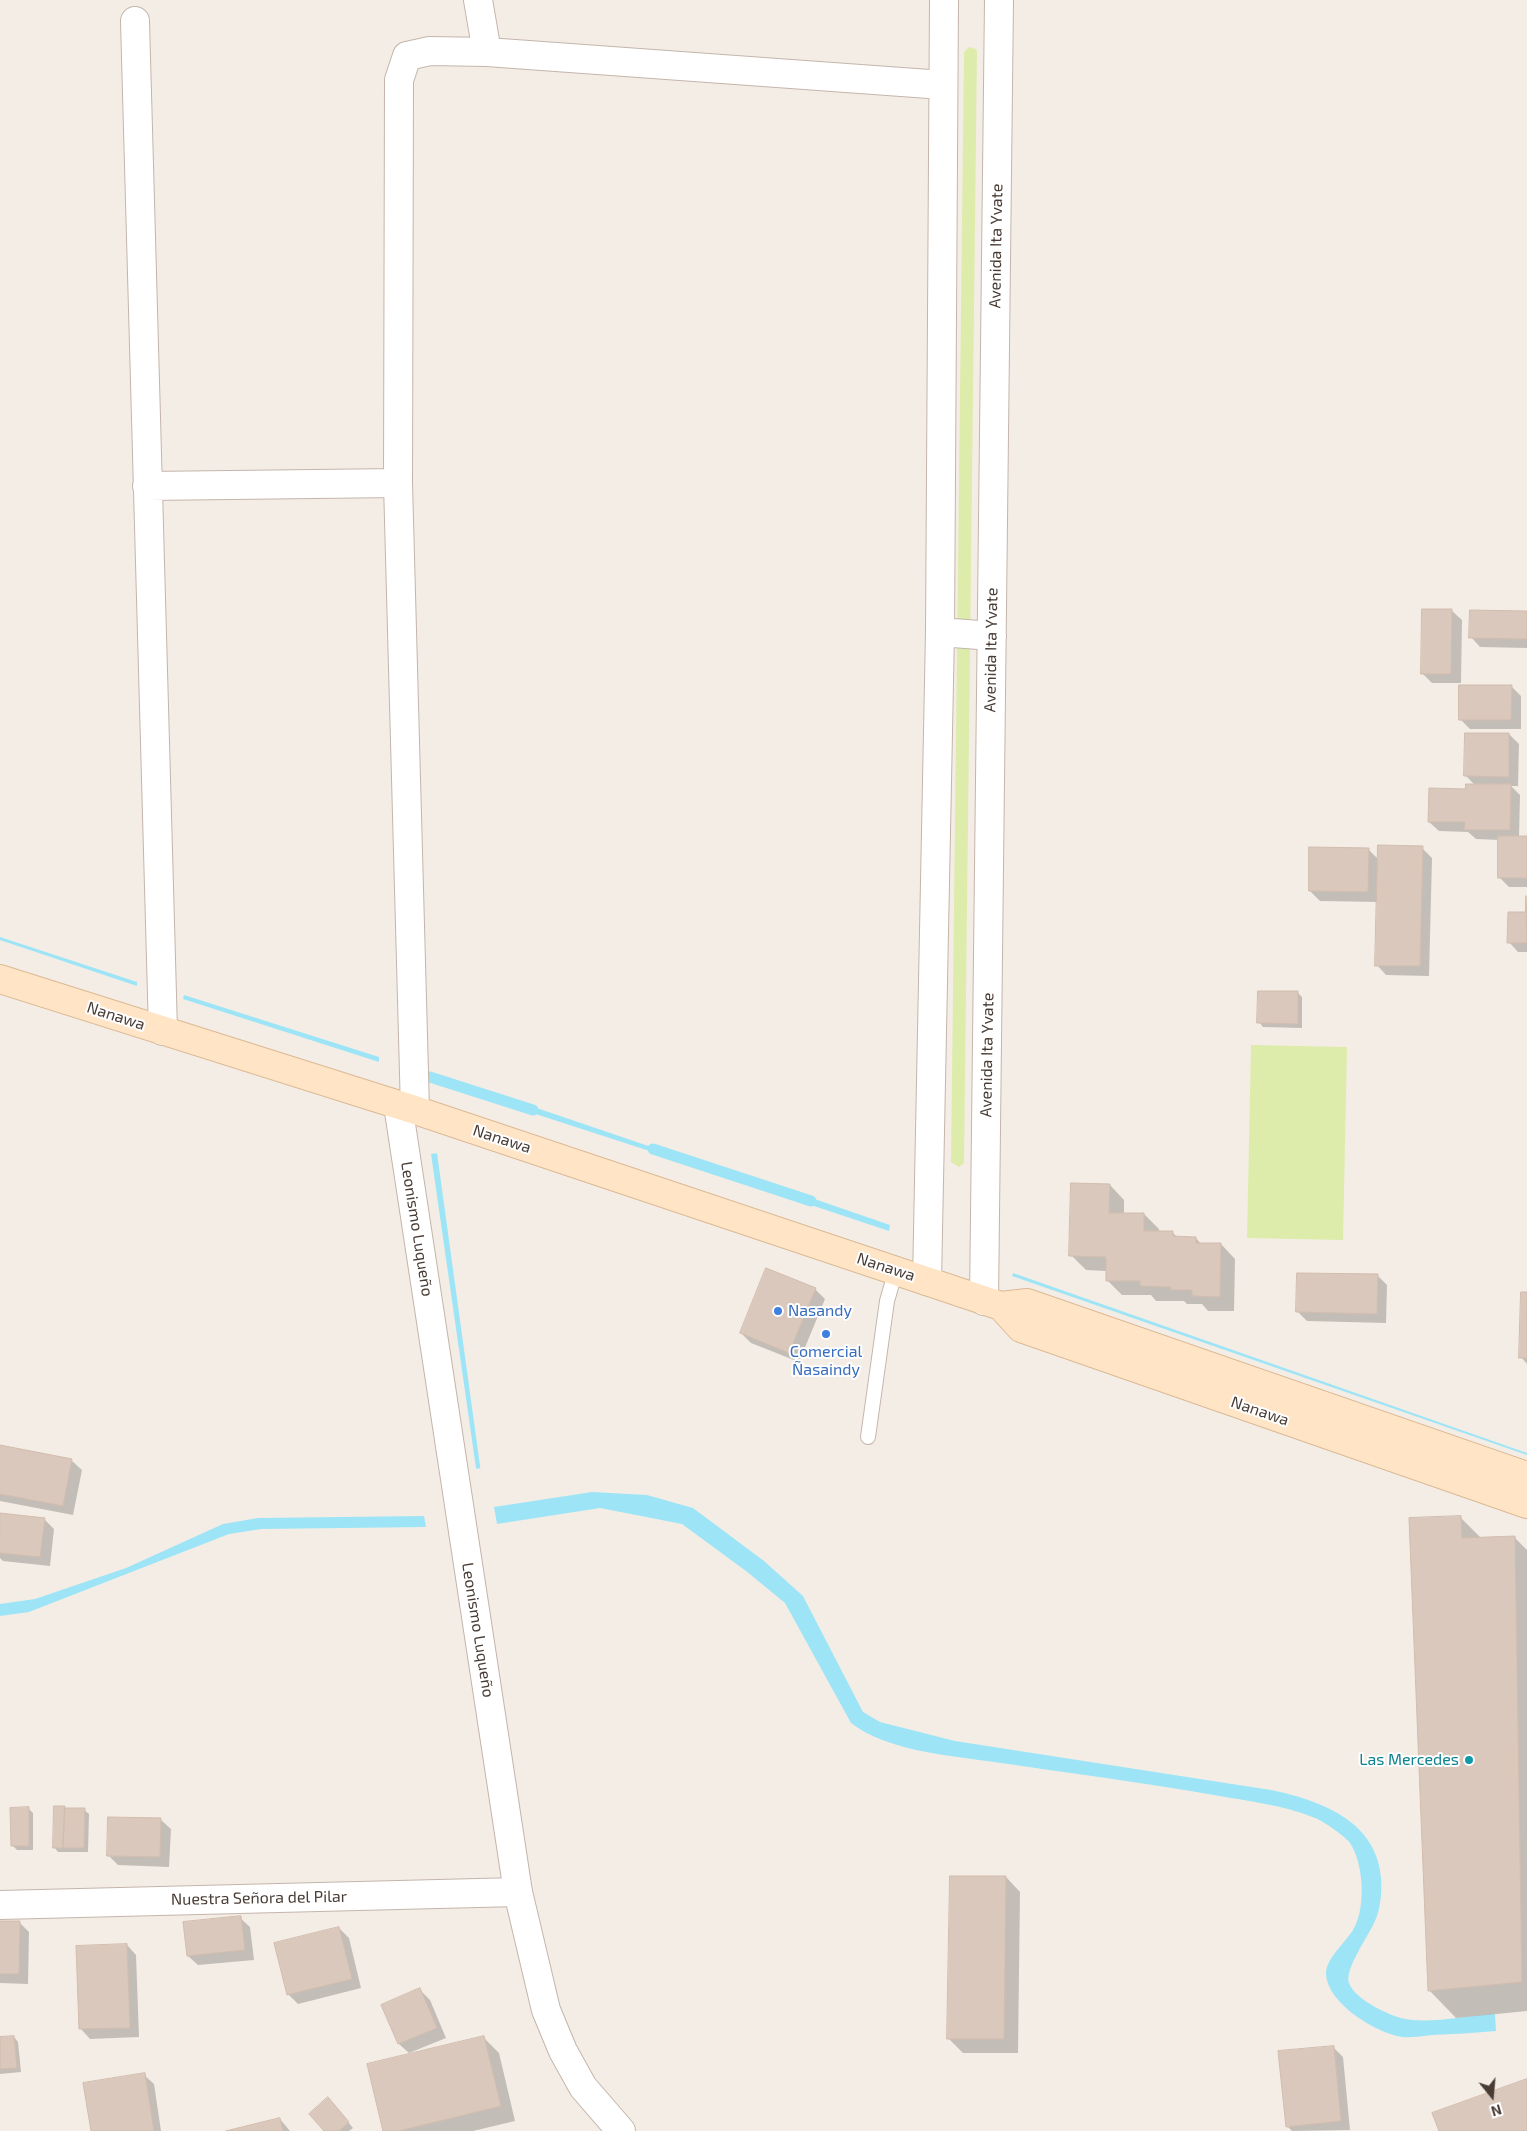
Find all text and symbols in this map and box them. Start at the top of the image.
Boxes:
street label: Avenida Ita Yvate [985,183,1007,309]
street label: Avenida Ita Yvate [980,587,1002,713]
street label: Avenida Ita Yvate [976,992,998,1118]
street label: Nanawa [84,998,148,1034]
street label: Nanawa [470,1121,534,1157]
street label: Leonismo Luqueño [397,1160,437,1298]
street label: Nanawa [854,1249,918,1285]
place label: Nasandy [788,1301,852,1321]
marker: Nasandy [772,1305,784,1317]
marker: Comercial Ñasaindy [820,1328,832,1340]
place label: Comercial Ñasaindy [790,1342,862,1380]
street label: Nanawa [1228,1392,1292,1430]
street label: Leonismo Luqueño [458,1561,498,1699]
place label: Las Mercedes [1359,1750,1459,1770]
marker: Las Mercedes [1463,1754,1475,1766]
street label: Nuestra Señora del Pilar [171,1887,347,1909]
north arrow [1467,2071,1517,2121]
text: N [1489,2101,1504,2120]

